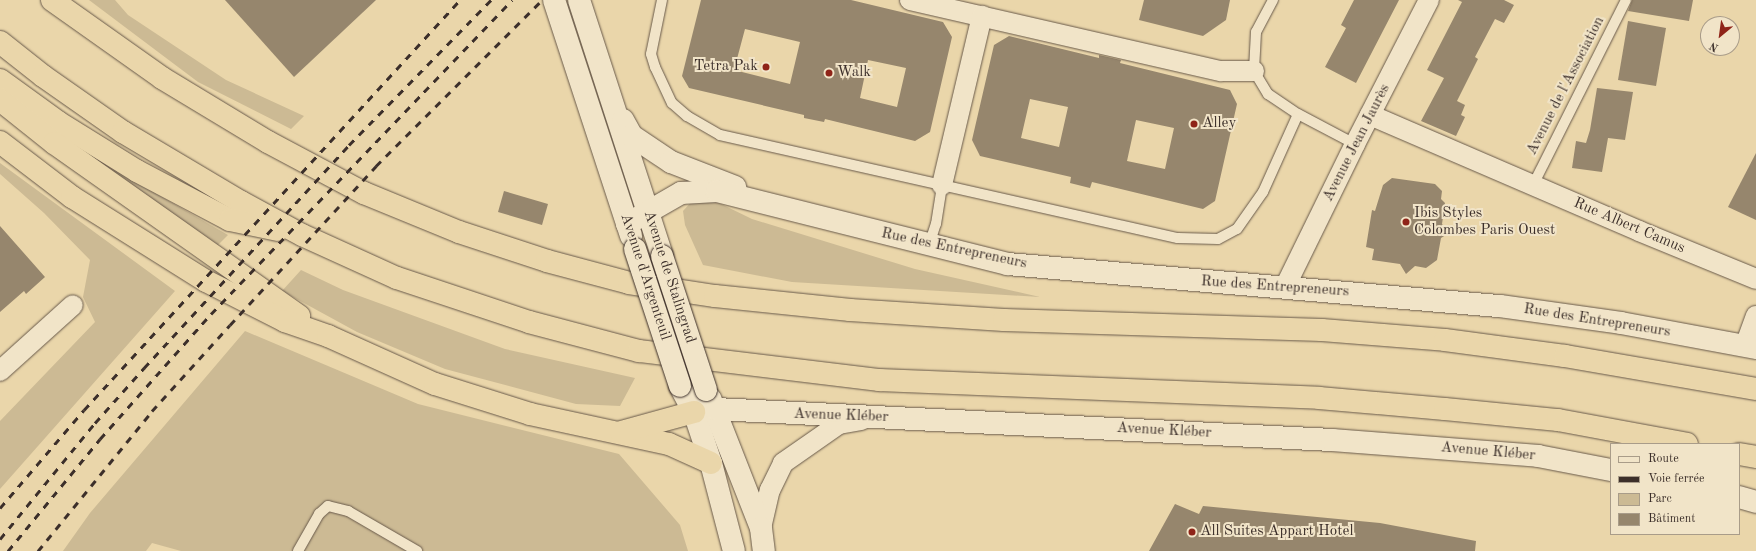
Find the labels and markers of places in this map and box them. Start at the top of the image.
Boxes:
place label: Tetra Pak [694,58,758,76]
marker: Tetra Pak [761,62,771,72]
place label: Walk [837,64,871,82]
marker: Walk [824,68,834,78]
place label: Alley [1202,115,1236,133]
marker: Alley [1189,119,1199,129]
place label: Ibis Styles Colombes Paris Ouest [1414,204,1555,239]
marker: Ibis Styles Colombes Paris Ouest [1401,217,1411,227]
place label: All Suites Appart Hotel [1200,523,1353,541]
marker: All Suites Appart Hotel [1187,527,1197,537]

